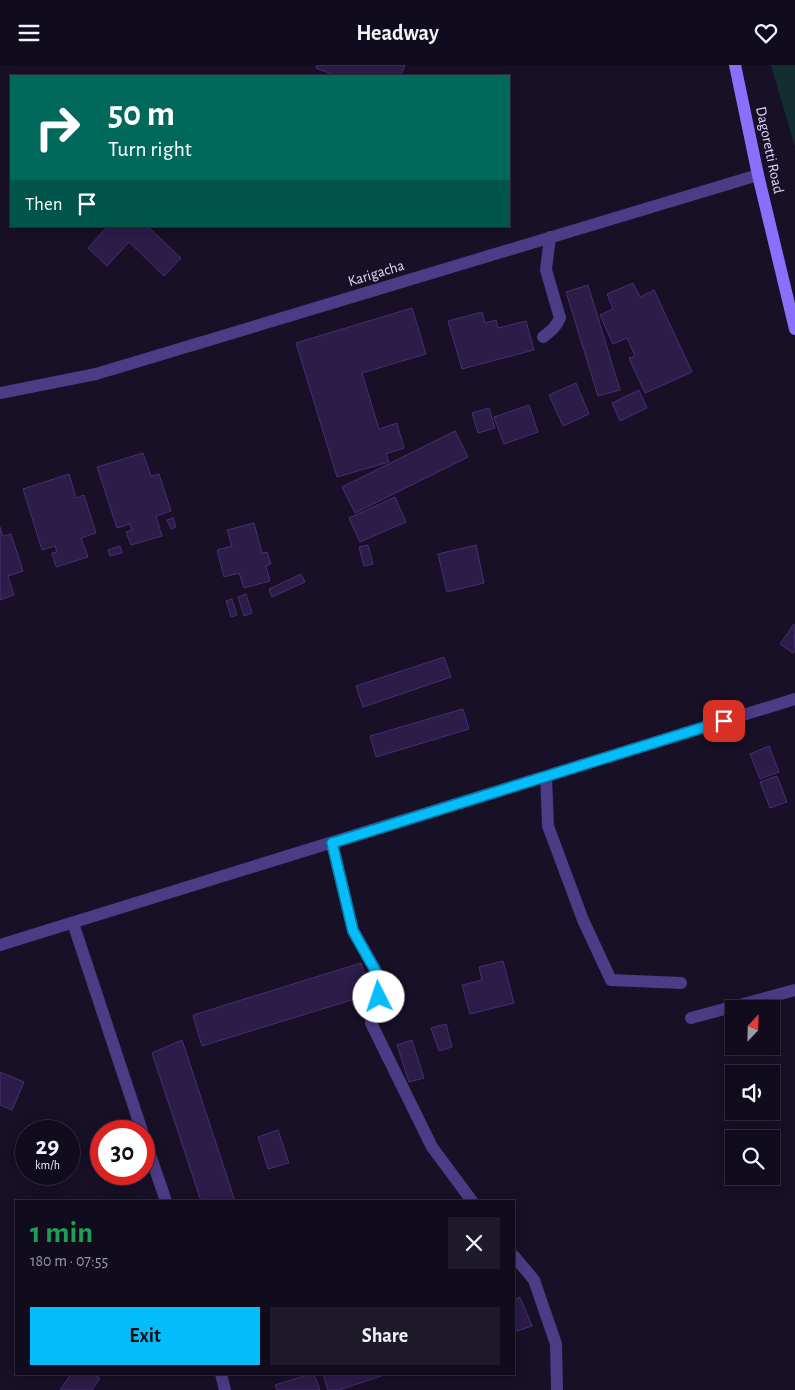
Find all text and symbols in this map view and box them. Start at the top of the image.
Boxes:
icon: menu [15,19,43,47]
icon: heart [752,19,780,47]
text: Headway [356,22,439,44]
icon: right [25,95,90,160]
text: 50 m [108,97,175,132]
street label: Dagoretti Road [753,105,786,195]
text: Turn right [108,138,192,160]
icon: arrive [73,190,101,218]
text: Then [25,195,63,214]
street label: Karigacha [346,258,406,289]
pin [703,700,745,742]
icon: arrive [710,707,738,735]
position arrow [352,970,404,1022]
north arrow [725,1000,780,1055]
map controls [725,1000,780,1185]
button: sound [725,1065,780,1120]
speed limit sign: 30 [90,1120,155,1185]
button: search [725,1130,780,1185]
text: 29 [36,1134,59,1159]
text: km/h [35,1159,60,1171]
button: close [448,1217,500,1269]
text: 1 min [30,1218,93,1248]
text: 180 m · 07:55 [30,1253,108,1269]
button: Exit [30,1307,260,1365]
button: Share [270,1307,500,1365]

